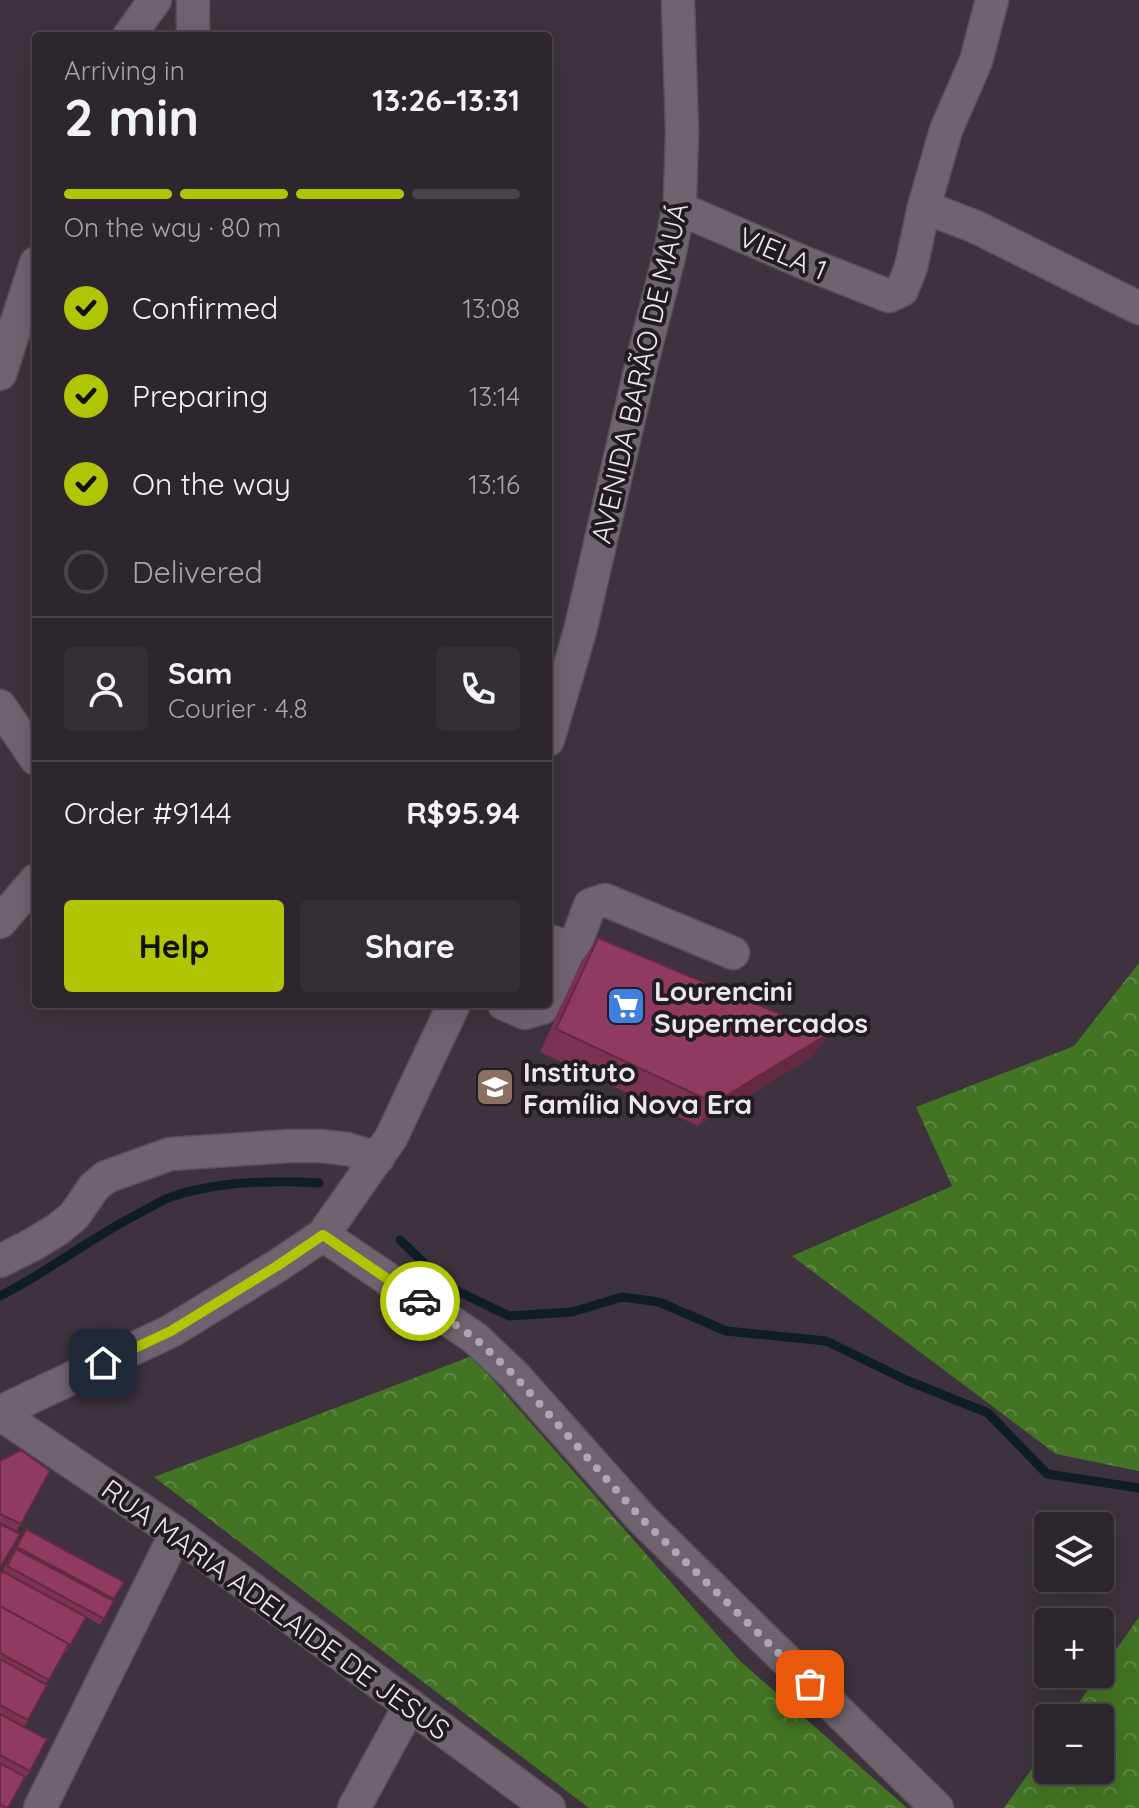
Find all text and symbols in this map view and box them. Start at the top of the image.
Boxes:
text: Arriving in [64,54,185,87]
text: 13:26–13:31 [372,81,520,119]
text: 2 min [64,84,199,149]
street label: AVENIDA BARÃO DE MAUÁ [583,199,695,547]
text: On the way · 80 m [64,211,281,244]
street label: VIELA 1 [734,219,832,287]
icon: check [64,286,108,330]
text: Confirmed [132,289,278,327]
text: 13:08 [462,292,520,325]
icon: check [64,374,108,418]
text: Preparing [132,377,268,415]
text: 13:14 [469,380,520,413]
icon: check [64,462,108,506]
text: On the way [132,465,291,503]
text: 13:16 [468,468,520,501]
text: Delivered [132,553,263,591]
button: person [64,647,148,731]
button: phone [436,647,520,731]
text: Sam [168,654,232,692]
text: Courier · 4.8 [168,692,307,725]
text: Order #9144 [64,794,232,832]
text: R$95.94 [406,794,520,832]
button: Help [64,900,284,992]
button: Share [300,900,520,992]
place label: Lourencini Supermercados [654,973,868,1040]
supermarket icon: Lourencini Supermercados [605,985,647,1027]
place label: Instituto Família Nova Era [523,1054,752,1121]
school or university icon: Instituto Família Nova Era [474,1066,516,1108]
courier [380,1261,460,1341]
icon: car [398,1279,442,1323]
pin [69,1329,137,1397]
icon: home [81,1341,125,1385]
street label: RUA MARIA ADELAIDE DE JESUS [95,1471,457,1747]
map controls [1034,1512,1114,1784]
button: layers [1034,1512,1114,1592]
button: + [1034,1608,1114,1688]
pin [776,1650,844,1718]
icon: bag [788,1662,832,1706]
button: − [1034,1704,1114,1784]

